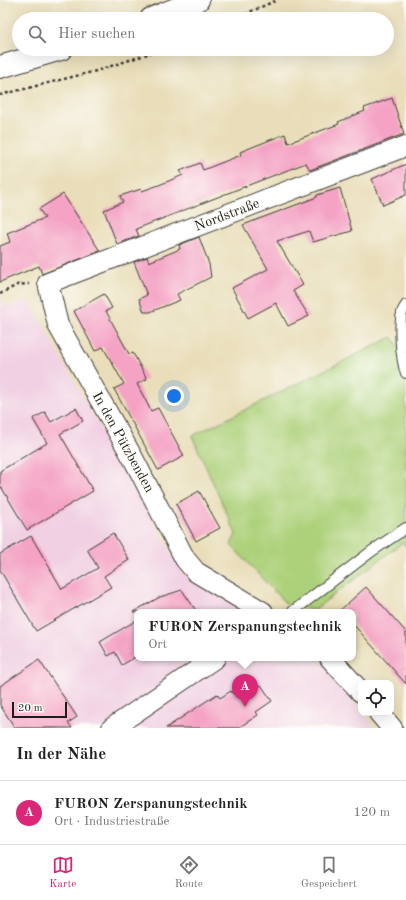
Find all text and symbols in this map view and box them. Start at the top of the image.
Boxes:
search box [12,12,394,56]
icon: search [26,23,48,45]
text: Hier suchen [58,27,135,42]
street label: Nordstraße [193,196,261,234]
your location [164,386,184,406]
street label: In den Pützbenden [90,389,157,495]
popup [134,609,356,661]
text: FURON Zerspanungstechnik [148,620,342,635]
text: Ort [148,638,167,651]
pin: A [232,674,258,707]
map controls [358,680,394,716]
button: locate [358,680,394,716]
scale bar [12,700,67,719]
text: 20 m [18,703,43,714]
text: In der Nähe [16,746,106,763]
text: FURON Zerspanungstechnik [54,797,248,812]
text: A [24,806,34,819]
text: 120 m [353,806,390,819]
text: Ort · Industriestraße [54,815,170,828]
tab: Karte [49,854,76,892]
tab: Route [175,854,203,892]
tab: Gespeichert [301,854,357,892]

